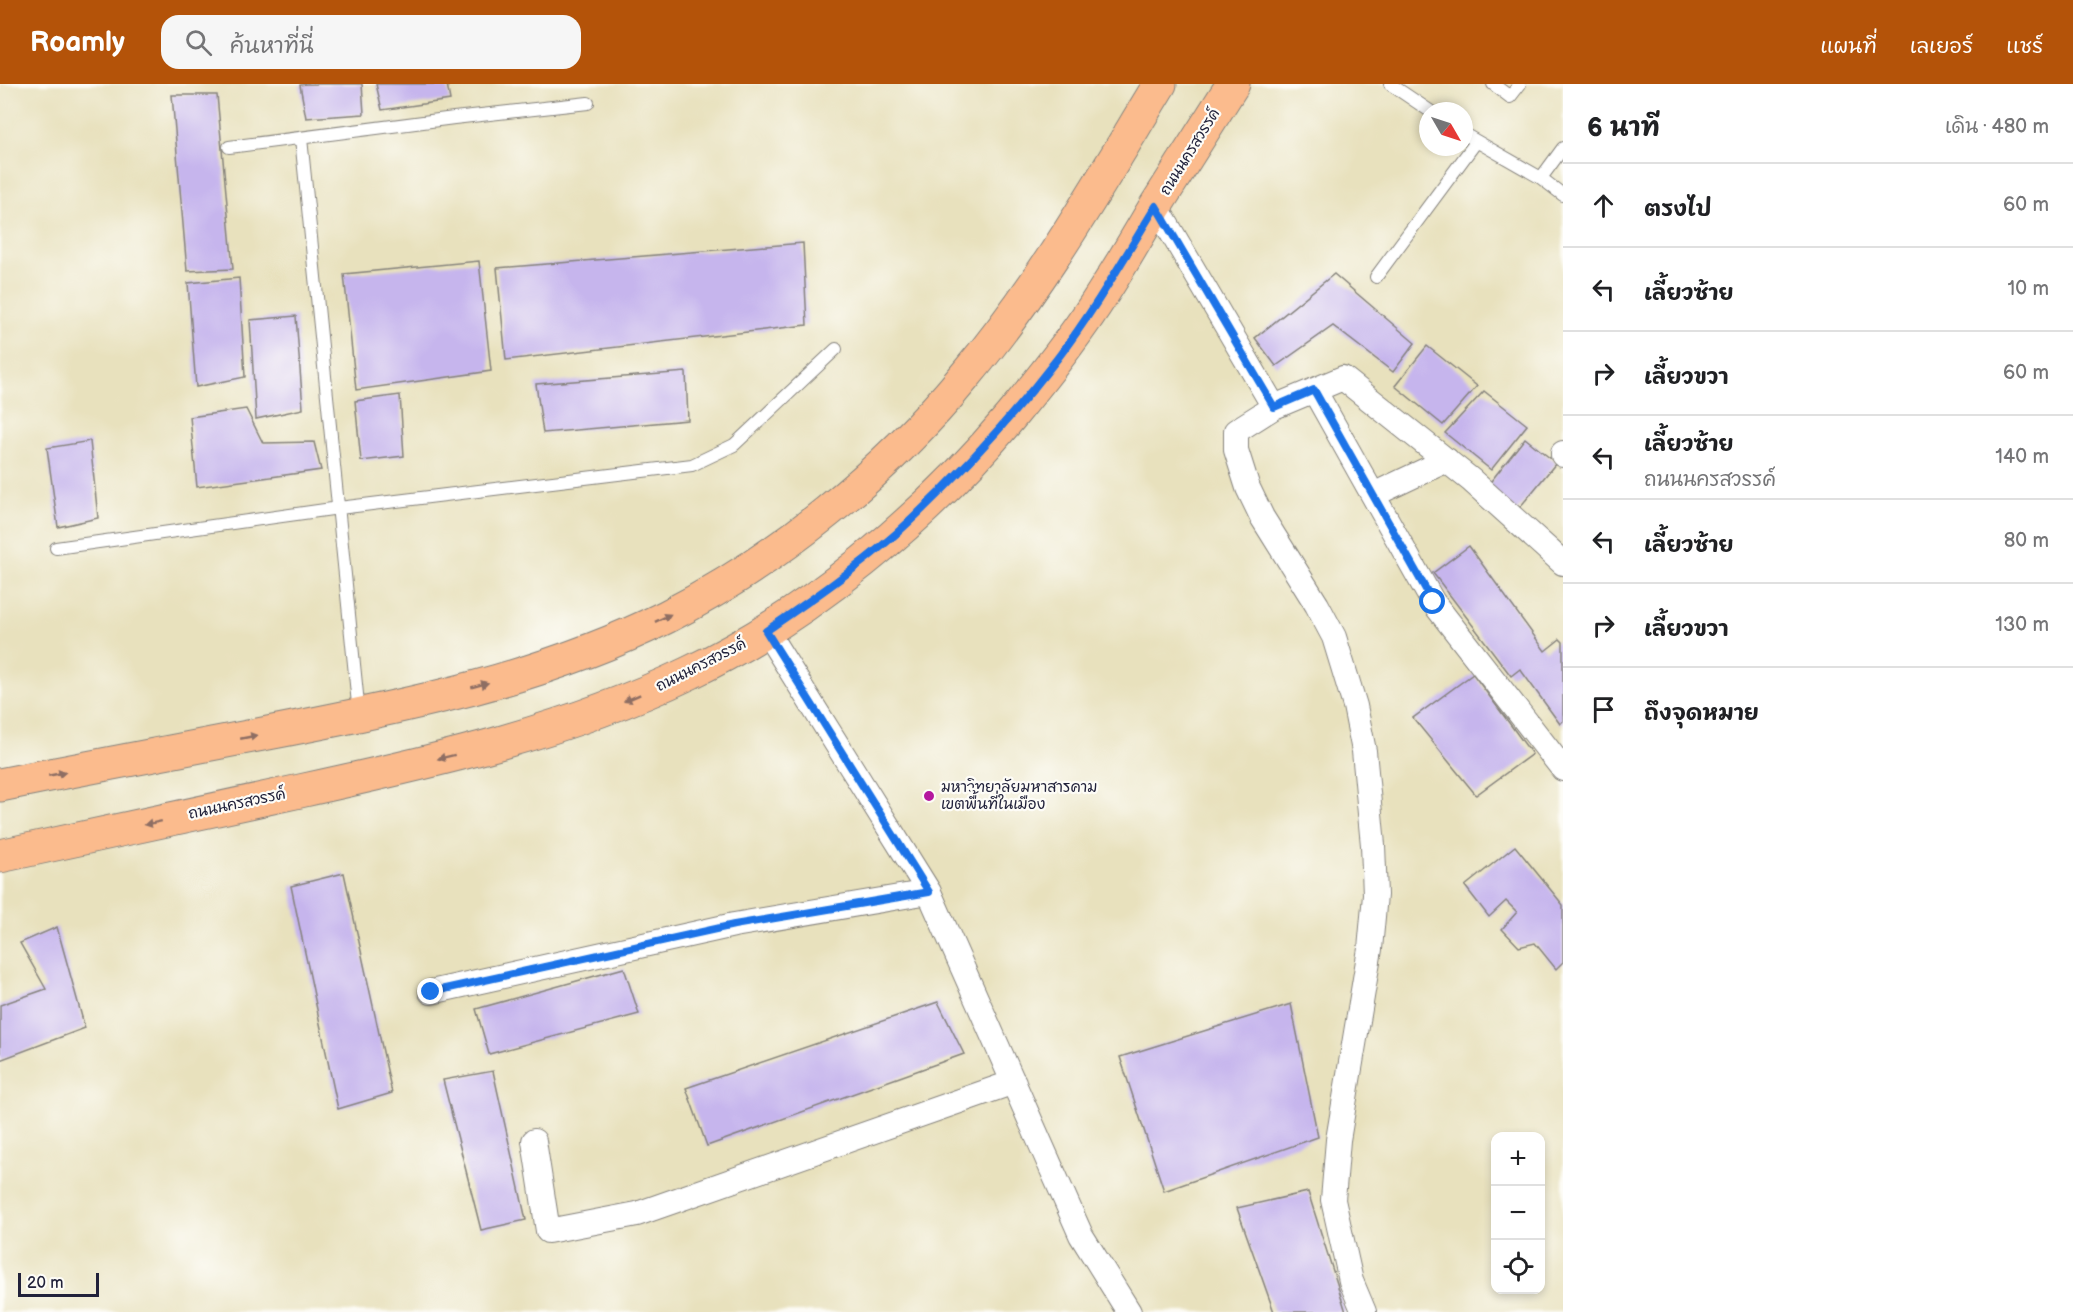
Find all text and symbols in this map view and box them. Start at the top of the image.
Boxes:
search box [161,15,581,69]
text: Roamly [30,26,125,59]
icon: search [182,26,215,59]
text: ค้นหาที่นี่ [230,33,314,60]
text: แผนที่ [1820,34,1877,59]
text: เลเยอร์ [1910,34,1973,59]
text: แชร์ [2006,34,2043,59]
north arrow [1419,102,1473,156]
street label: ถนนนครสวรรค์ [1155,104,1224,199]
text: 6 นาที [1587,113,1660,144]
text: เดิน · 480 m [1945,115,2049,139]
icon: ahead [1587,189,1620,222]
text: 60 m [2003,193,2049,217]
text: ตรงไป [1644,196,1712,223]
icon: left [1587,273,1620,306]
text: 10 m [2008,277,2049,301]
text: เลี้ยวซ้าย [1644,280,1734,307]
icon: right [1587,357,1620,390]
text: 60 m [2003,361,2049,385]
text: เลี้ยวขวา [1644,364,1728,391]
text: เลี้ยวซ้าย [1644,431,1734,458]
icon: left [1587,441,1620,474]
text: 140 m [1995,445,2049,469]
text: ถนนนครสวรรค์ [1644,468,1776,492]
icon: left [1587,525,1620,558]
text: 80 m [2004,529,2049,553]
text: เลี้ยวซ้าย [1644,532,1734,559]
route start [1419,588,1445,614]
icon: right [1587,609,1620,642]
one-way arrow [654,613,671,622]
text: 130 m [1995,613,2049,637]
text: เลี้ยวขวา [1644,616,1728,643]
street label: ถนนนครสวรรค์ [652,633,750,696]
one-way arrow [471,680,489,690]
one-way arrow [622,693,640,703]
icon: arrive [1587,693,1620,726]
text: ถึงจุดหมาย [1644,700,1759,727]
one-way arrow [240,732,259,741]
one-way arrow [437,753,455,763]
one-way arrow [48,769,67,778]
place label: มหาวิทยาลัยมหาสารคาม เขตพื้นที่ในเมือง [941,778,1097,814]
street label: ถนนนครสวรรค์ [186,783,288,824]
marker: มหาวิทยาลัยมหาสารคาม เขตพื้นที่ในเมือง [922,789,936,803]
one-way arrow [144,818,162,828]
route end [417,978,443,1004]
map controls [1491,1132,1545,1294]
button: + [1491,1132,1545,1186]
button: − [1491,1186,1545,1240]
button: locate [1491,1240,1545,1294]
scale bar [18,1270,99,1298]
text: 20 m [27,1274,63,1293]

